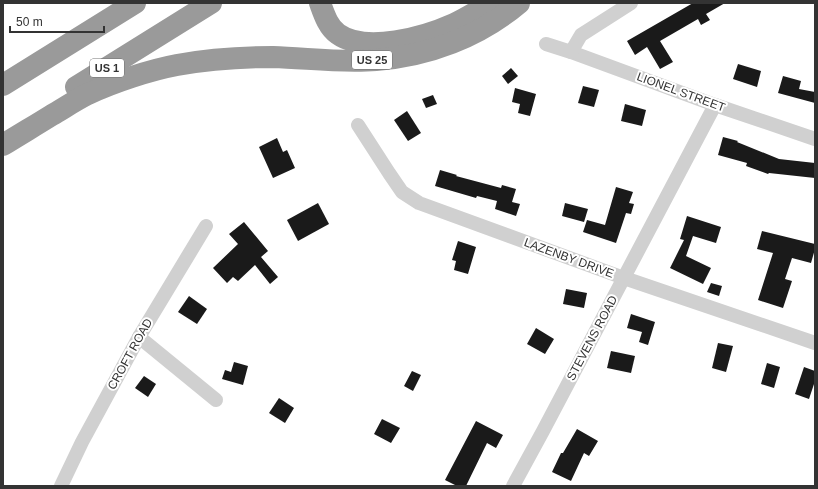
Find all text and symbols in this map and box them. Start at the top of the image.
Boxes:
scale bar [10,8,104,34]
text: 50 m [16,15,43,29]
road number: US 25 [352,51,392,69]
road number: US 1 [90,59,124,77]
street label: LIONEL STREET [635,70,728,115]
street label: LAZENBY DRIVE [522,235,616,281]
street label: STEVENS ROAD [564,293,620,383]
street label: CROFT ROAD [105,316,155,392]

